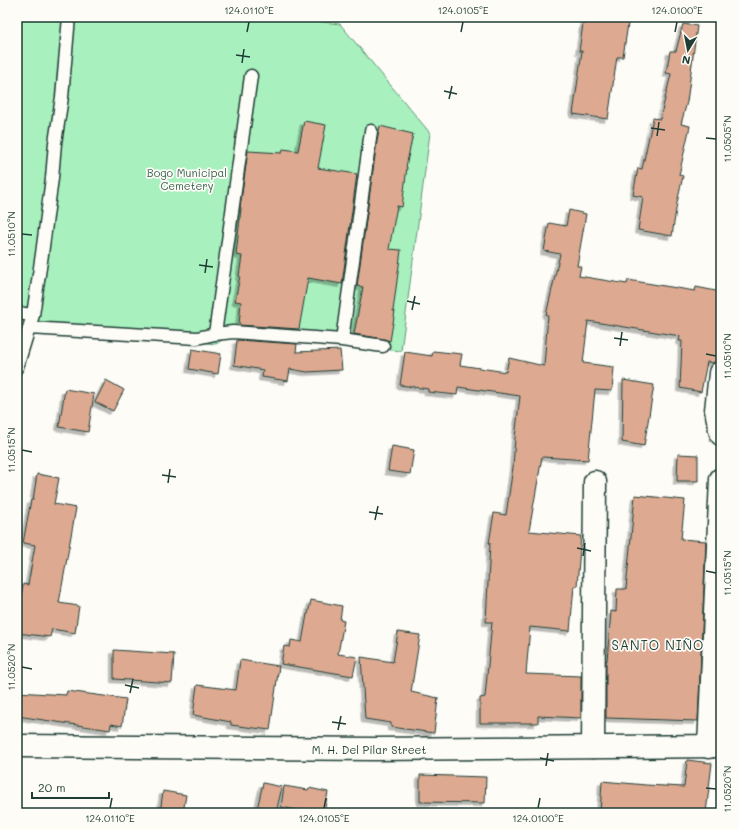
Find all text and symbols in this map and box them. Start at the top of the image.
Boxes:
text: 124.0110°E [224,3,274,17]
text: 124.0105°E [437,3,489,17]
text: 124.0100°E [651,3,703,17]
north arrow [668,30,708,70]
text: N [681,52,692,68]
text: 11.0505°N [720,115,734,163]
park label: Bogo Municipal Cemetery [147,165,227,193]
text: 11.0510°N [4,211,18,257]
text: 11.0510°N [720,333,734,379]
text: 11.0515°N [4,427,18,473]
text: 11.0515°N [720,550,734,596]
district label: SANTO NIÑO [612,636,704,653]
text: 11.0520°N [4,644,18,690]
street label: M. H. Del Pilar Street [312,742,426,757]
text: 11.0520°N [720,766,734,812]
scale bar [32,774,109,800]
text: 20 m [38,779,66,795]
text: 124.0110°E [85,811,135,825]
text: 124.0105°E [298,811,350,825]
text: 124.0100°E [512,811,564,825]

